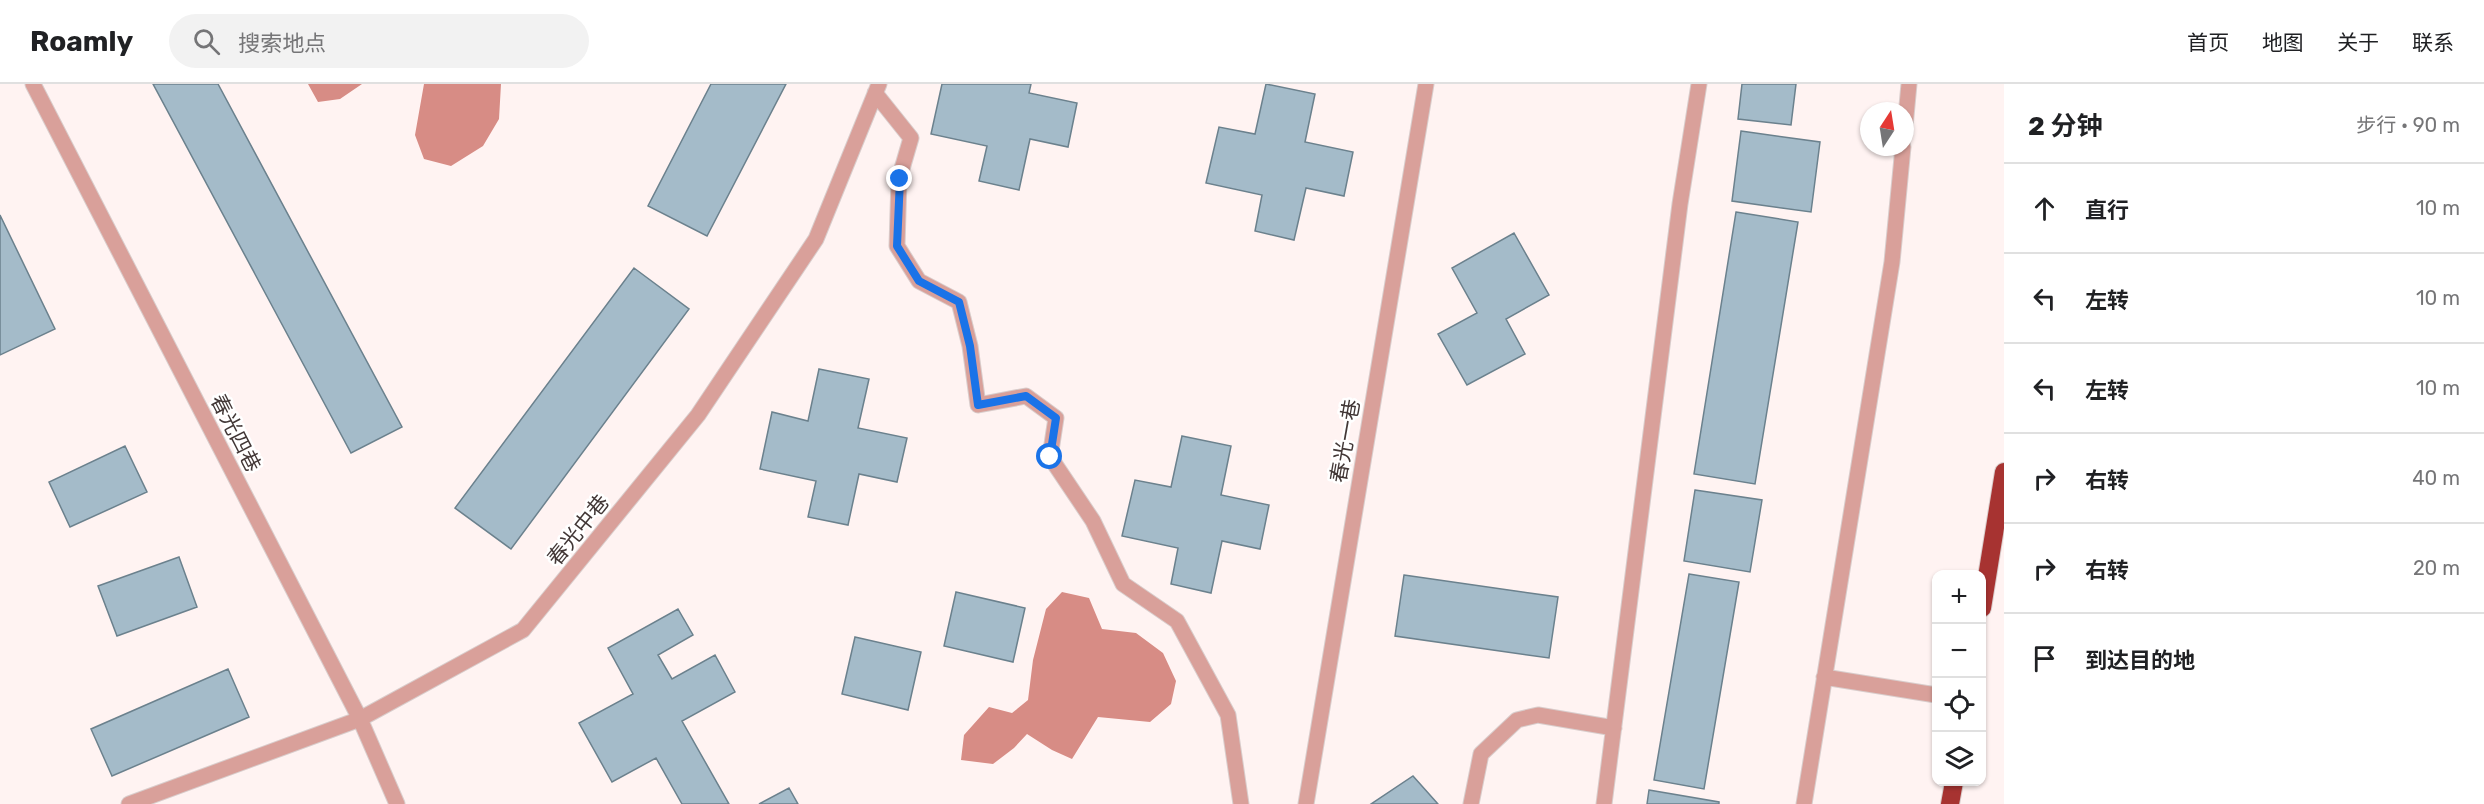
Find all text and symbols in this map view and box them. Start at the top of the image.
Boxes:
search box [169,14,589,68]
text: Roamly [30,25,133,58]
icon: search [190,25,223,58]
text: 搜索地点 [238,30,326,57]
text: 首页 [2187,30,2229,55]
text: 地图 [2262,30,2304,55]
text: 关于 [2337,30,2379,55]
text: 联系 [2412,30,2454,55]
north arrow [1860,102,1914,156]
text: 2 分钟 [2028,111,2102,142]
text: 步行 · 90 m [2356,113,2460,137]
route end [886,165,912,191]
icon: ahead [2028,192,2061,225]
text: 10 m [2416,196,2460,220]
text: 直行 [2085,197,2129,224]
icon: left [2028,282,2061,315]
text: 10 m [2416,286,2460,310]
text: 左转 [2085,287,2129,314]
icon: left [2028,372,2061,405]
text: 10 m [2416,376,2460,400]
text: 左转 [2085,377,2129,404]
street label: 春光四巷 [206,390,266,476]
street label: 春光一巷 [1325,397,1365,485]
route start [1036,443,1062,469]
icon: right [2028,462,2061,495]
text: 40 m [2412,466,2460,490]
text: 右转 [2085,467,2129,494]
street label: 春光中巷 [542,489,614,571]
icon: right [2028,552,2061,585]
text: 20 m [2413,556,2460,580]
text: 右转 [2085,557,2129,584]
map controls [1932,570,1986,786]
button: + [1932,570,1986,624]
button: − [1932,624,1986,678]
icon: arrive [2028,642,2061,675]
text: 到达目的地 [2085,647,2195,674]
button: locate [1932,678,1986,732]
button: layers [1932,732,1986,786]

